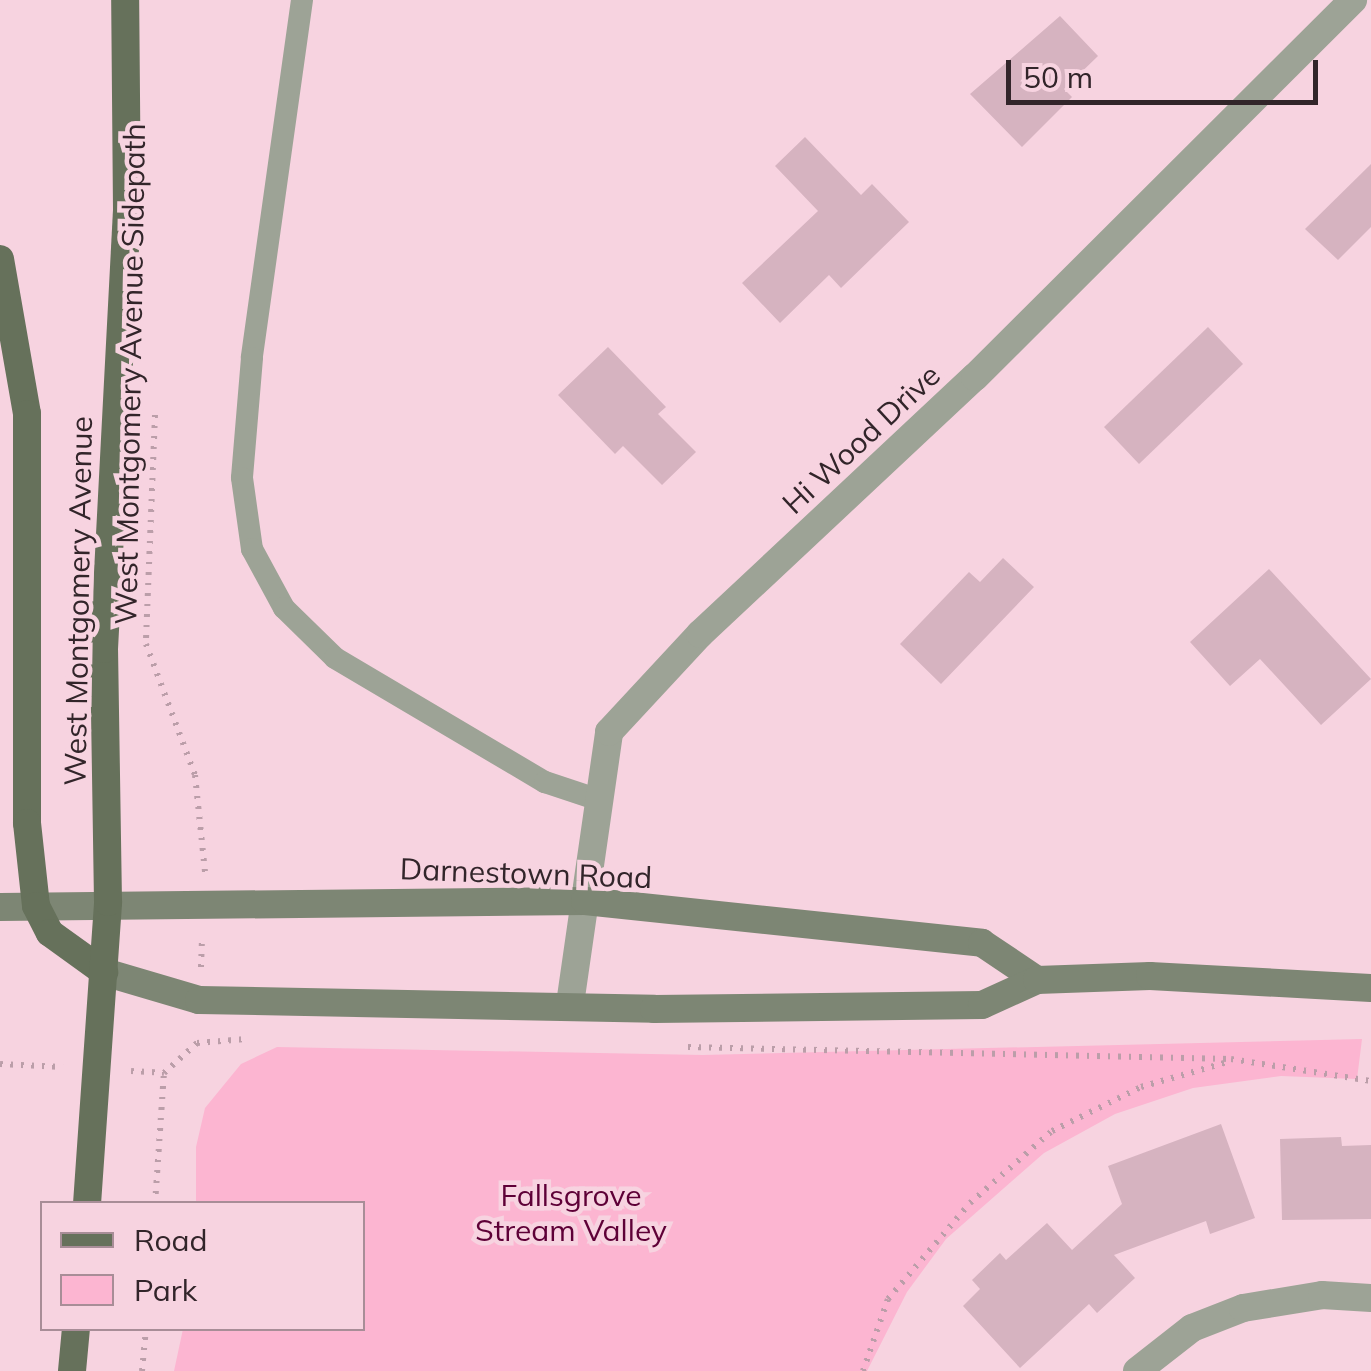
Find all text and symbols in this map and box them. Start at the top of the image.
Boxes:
scale bar [1011,40,1324,102]
text: 50 m [1023,58,1093,96]
street label: West Montgomery Avenue Sidepath [108,123,152,625]
street label: Hi Wood Drive [775,357,947,521]
street label: West Montgomery Avenue [57,416,99,786]
street label: Darnestown Road [399,851,653,895]
park label: Fallsgrove Stream Valley [475,1177,667,1248]
legend [40,1201,365,1331]
text: Road [134,1221,208,1259]
text: Park [134,1271,197,1309]

